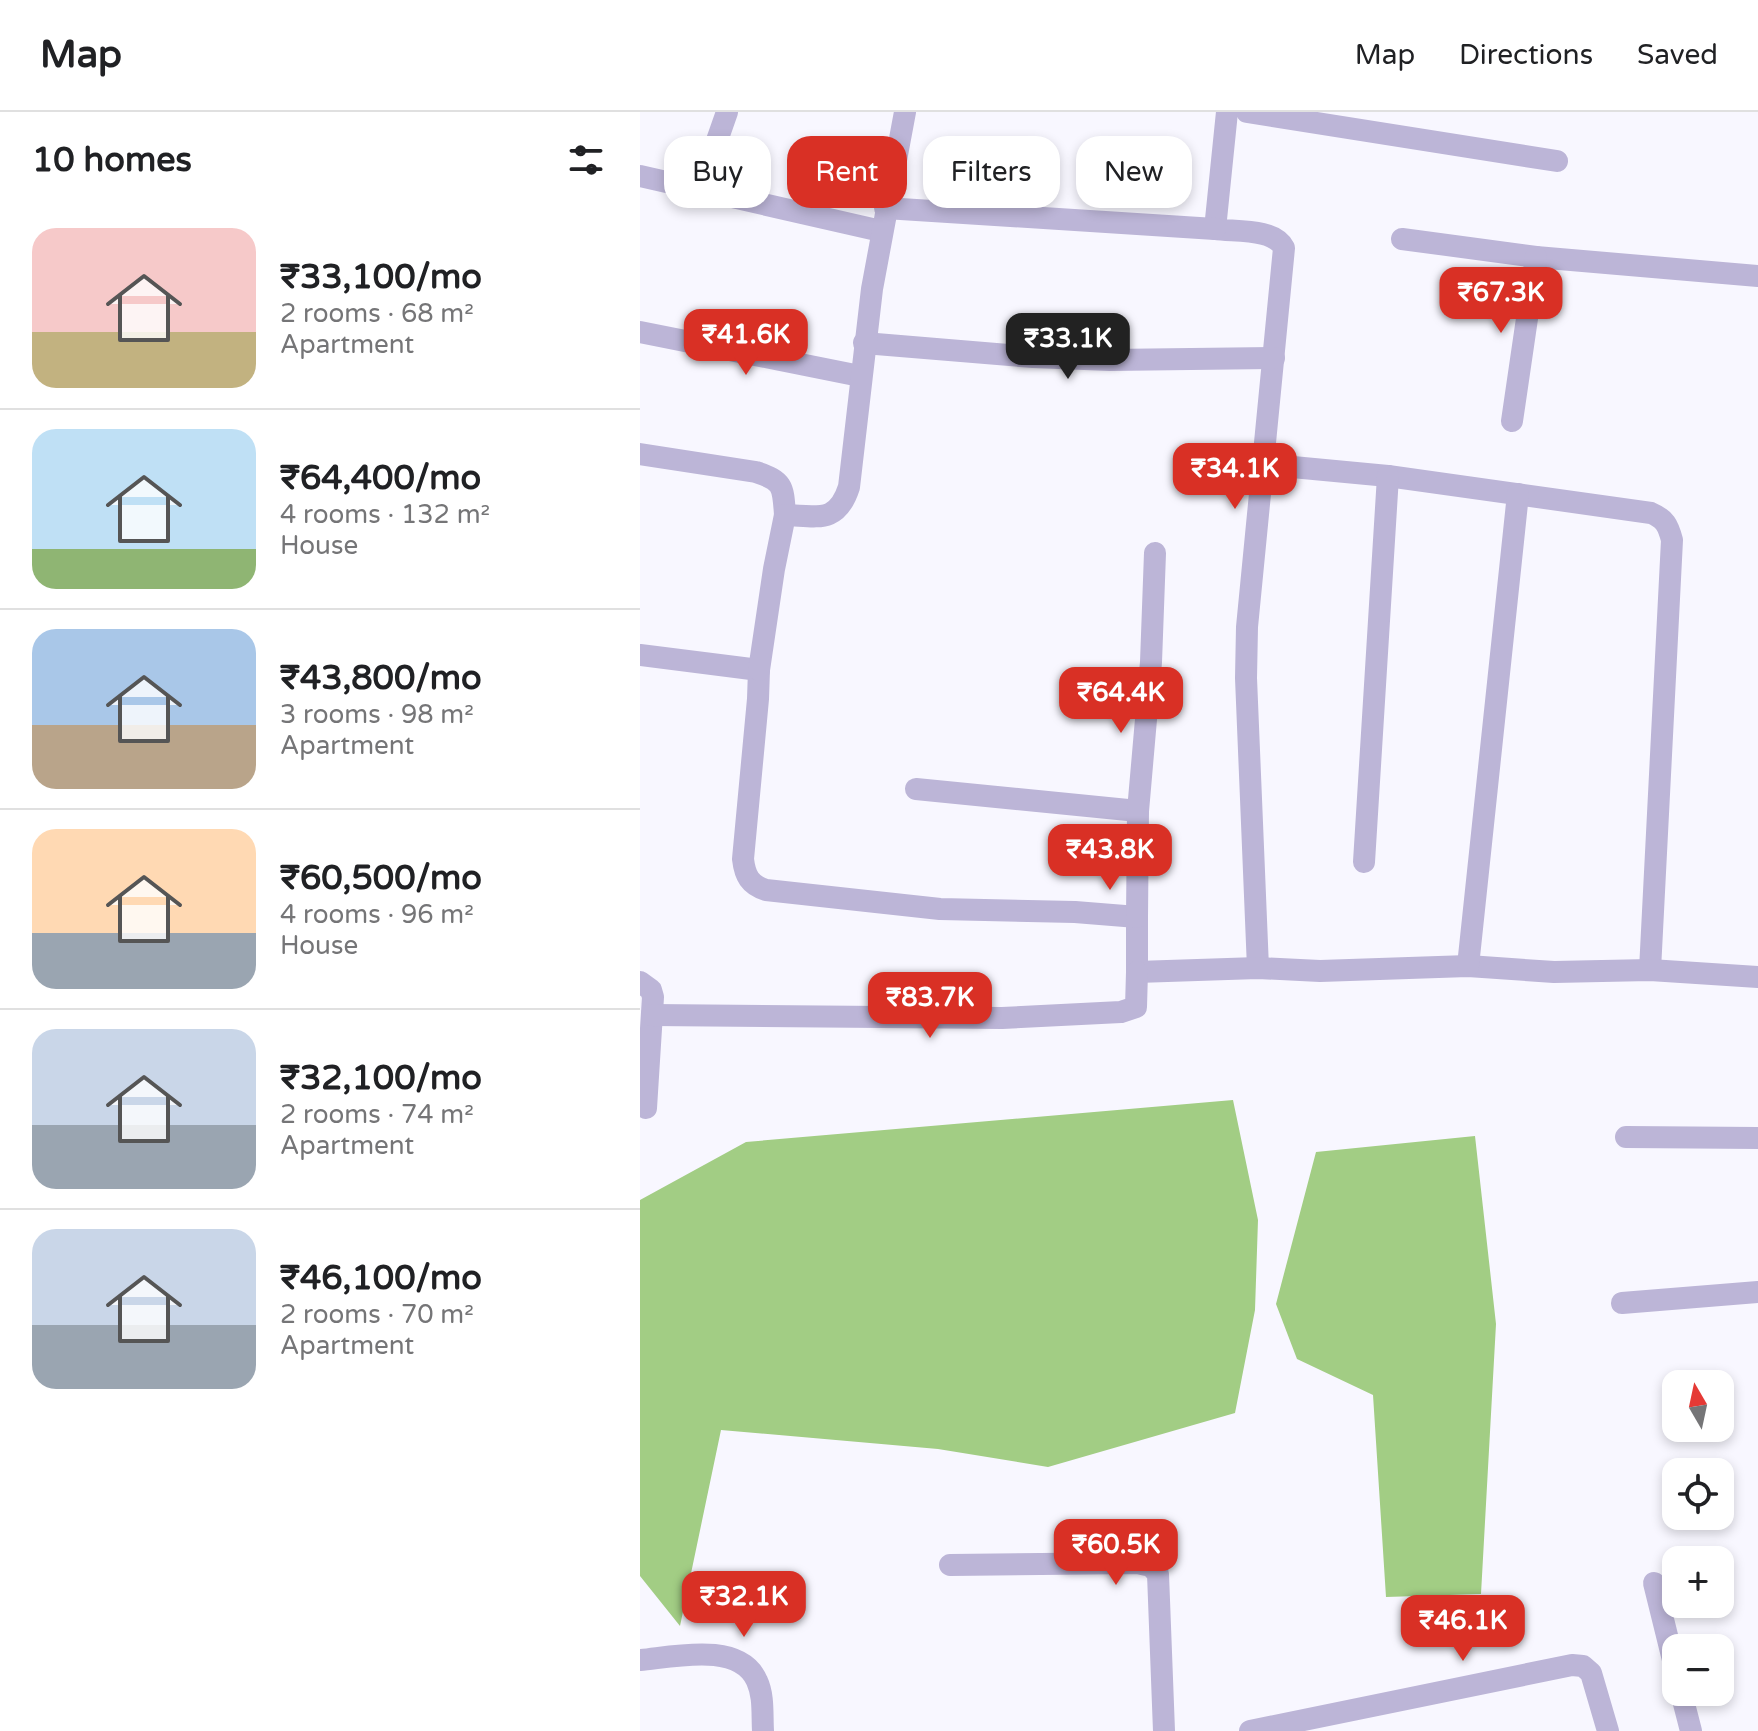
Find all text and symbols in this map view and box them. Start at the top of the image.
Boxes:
text: Map [40,32,122,78]
text: Map [1355,38,1415,72]
text: Directions [1459,38,1593,72]
text: Saved [1637,38,1718,72]
chip: Buy [664,136,771,208]
chip: Rent [787,136,907,208]
chip: Filters [923,136,1060,208]
chip: New [1076,136,1192,208]
icon: filters [564,138,608,182]
text: 10 homes [32,140,192,181]
text: ₹33,100/mo [280,257,482,298]
icon: home [96,260,192,356]
pin: ₹67.3K [1436,267,1566,335]
text: ₹67.3K [1457,277,1545,308]
text: 2 rooms · 68 m² [280,298,474,329]
pin: ₹41.6K [681,309,811,377]
pin: ₹33.1K [1003,313,1133,381]
text: ₹41.6K [702,319,790,350]
text: ₹33.1K [1024,323,1112,354]
text: Apartment [280,329,414,360]
pin: ₹34.1K [1170,443,1300,511]
text: ₹34.1K [1191,453,1279,484]
text: ₹64,400/mo [280,458,481,499]
icon: home [96,461,192,557]
text: 4 rooms · 132 m² [280,499,490,530]
text: House [280,530,358,561]
text: ₹43,800/mo [280,658,482,699]
icon: home [96,661,192,757]
pin: ₹64.4K [1056,667,1186,735]
text: ₹64.4K [1077,677,1165,708]
text: 3 rooms · 98 m² [280,699,474,730]
text: Apartment [280,730,414,761]
pin: ₹43.8K [1045,824,1175,892]
text: ₹43.8K [1066,834,1154,865]
text: ₹60,500/mo [280,858,482,899]
icon: home [96,861,192,957]
text: 4 rooms · 96 m² [280,899,474,930]
text: House [280,930,358,961]
pin: ₹83.7K [865,972,995,1040]
text: ₹83.7K [886,982,974,1013]
text: ₹32,100/mo [280,1058,482,1099]
icon: home [96,1061,192,1157]
text: 2 rooms · 74 m² [280,1099,474,1130]
text: Apartment [280,1130,414,1161]
text: ₹46,100/mo [280,1258,482,1299]
icon: home [96,1261,192,1357]
text: 2 rooms · 70 m² [280,1299,474,1330]
text: Apartment [280,1330,414,1361]
north arrow [1662,1370,1734,1442]
map controls [1662,1370,1734,1706]
button: locate [1662,1458,1734,1530]
pin: ₹60.5K [1051,1519,1181,1587]
text: ₹60.5K [1072,1529,1160,1560]
button: + [1662,1546,1734,1618]
pin: ₹32.1K [679,1571,809,1639]
text: ₹32.1K [700,1581,788,1612]
pin: ₹46.1K [1398,1595,1528,1663]
text: ₹46.1K [1419,1605,1507,1636]
button: − [1662,1634,1734,1706]

